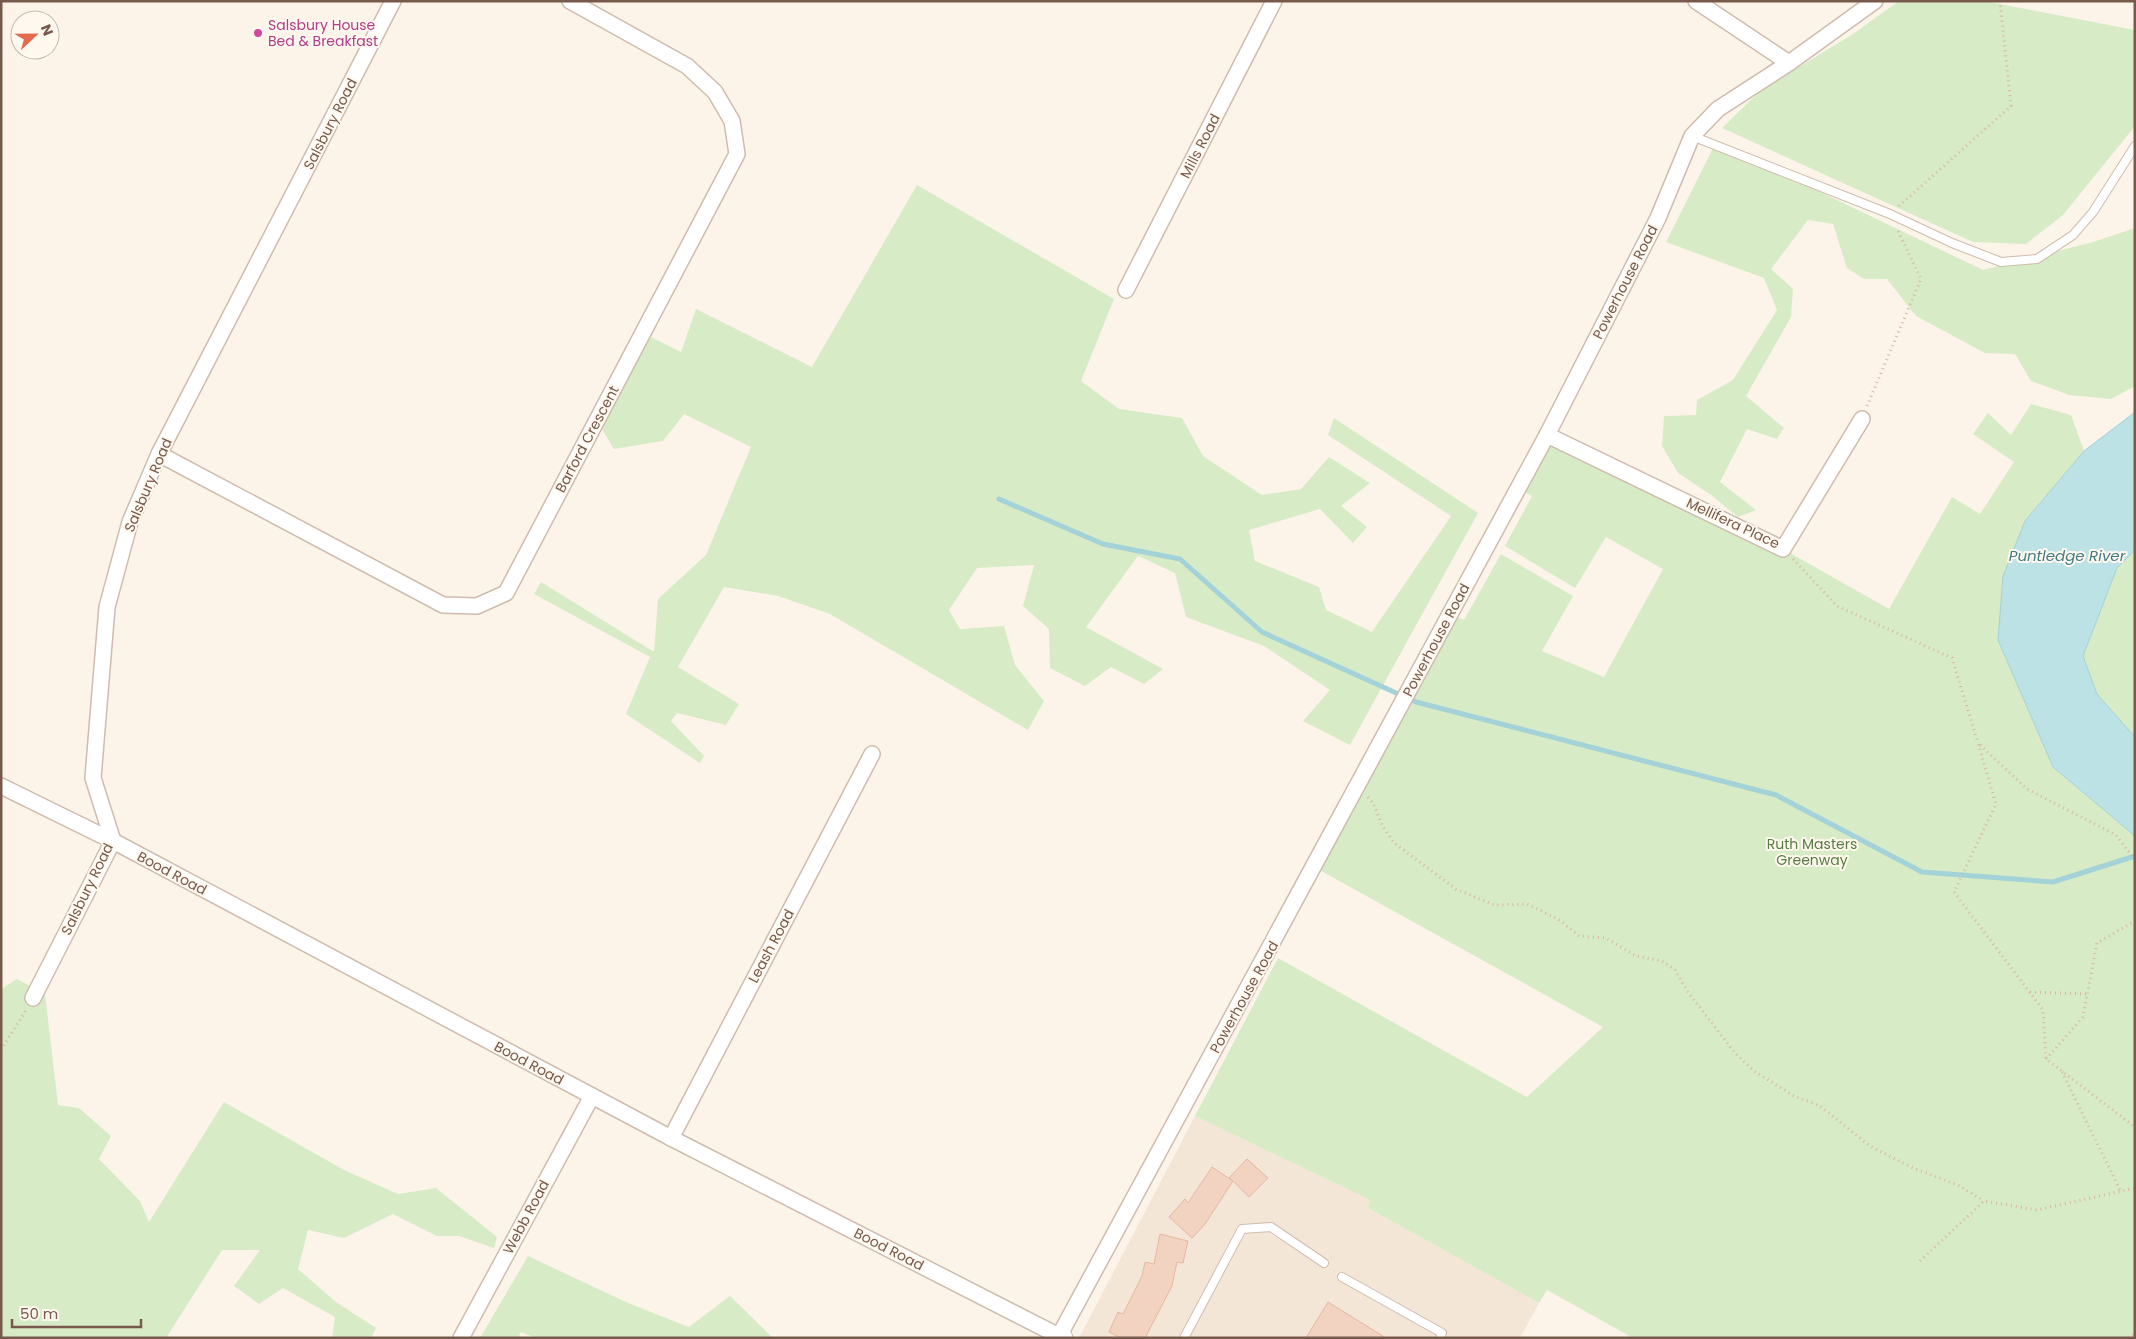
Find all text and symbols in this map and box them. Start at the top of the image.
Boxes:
north arrow [10,10,60,60]
place label: Salsbury House Bed & Breakfast [268,15,378,51]
text: N [36,22,58,39]
marker: Salsbury House Bed & Breakfast [252,27,264,39]
street label: Salsbury Road [298,75,362,173]
street label: Mills Road [1175,110,1225,182]
street label: Powerhouse Road [1588,222,1662,342]
street label: Barford Crescent [550,382,624,496]
street label: Salsbury Road [119,435,177,535]
street label: Mellifera Place [1683,493,1783,554]
water label: Puntledge River [2009,545,2126,566]
street label: Powerhouse Road [1398,580,1474,700]
park label: Ruth Masters Greenway [1767,834,1857,870]
street label: Salsbury Road [56,840,118,938]
street label: Bood Road [134,846,210,900]
street label: Leash Road [743,906,799,986]
street label: Powerhouse Road [1205,937,1283,1057]
street label: Bood Road [491,1036,567,1090]
street label: Webb Road [498,1176,554,1258]
street label: Bood Road [851,1223,927,1275]
scale bar [12,1296,141,1328]
text: 50 m [20,1303,58,1324]

